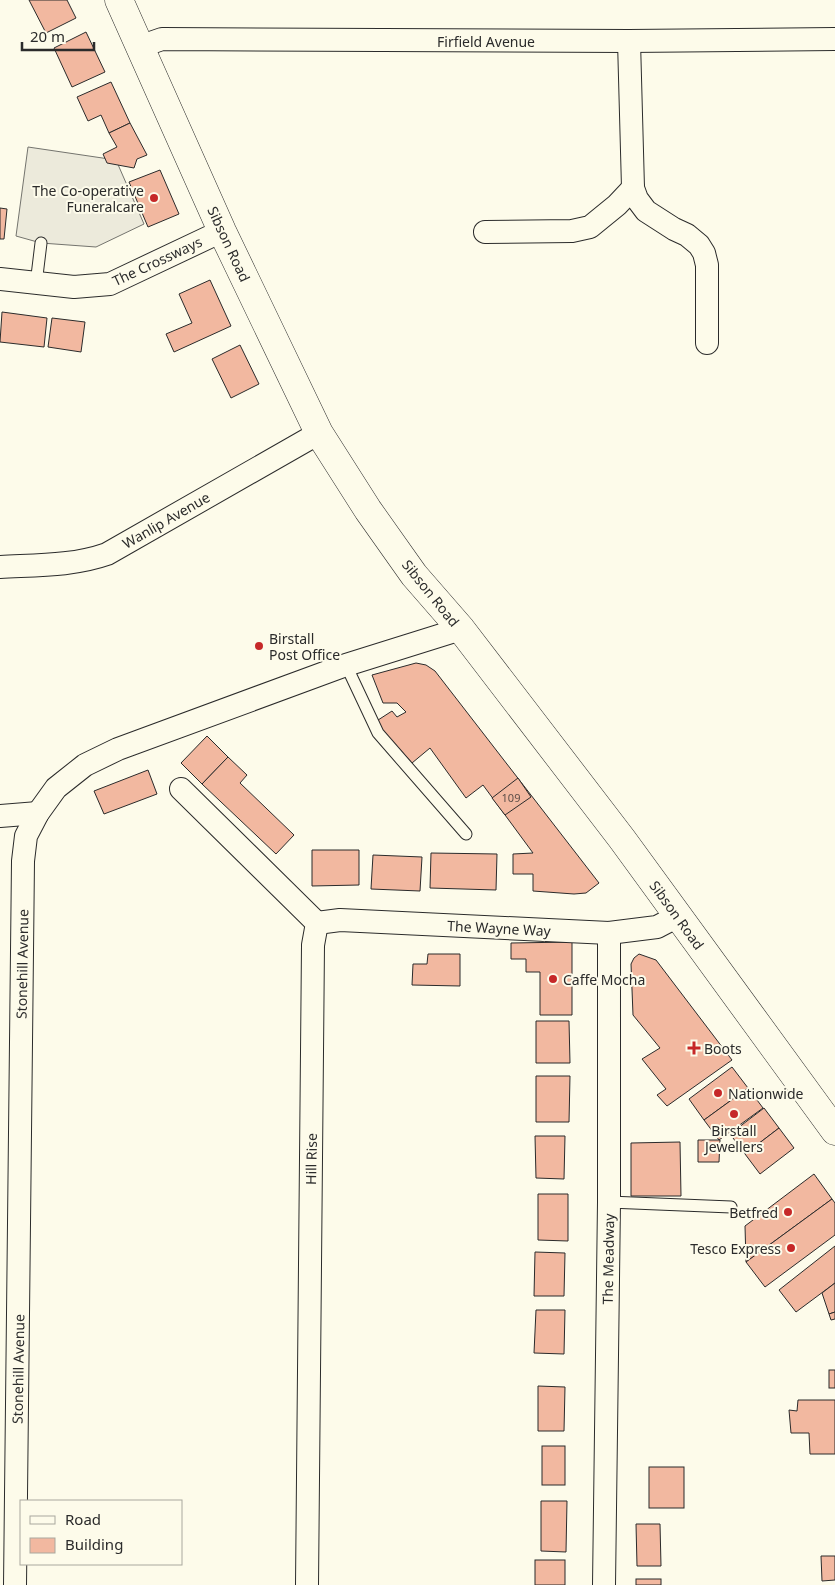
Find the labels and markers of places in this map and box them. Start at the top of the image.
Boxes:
place label: The Co-operative Funeralcare [32,181,144,216]
marker: The Co-operative Funeralcare [148,192,160,204]
place label: Birstall Post Office [269,629,340,664]
marker: Birstall Post Office [253,640,265,652]
place label: Caffe Mocha [563,970,645,989]
marker: Caffe Mocha [547,973,559,985]
place label: Boots [704,1039,742,1058]
marker: Boots [688,1042,700,1054]
place label: Nationwide [728,1084,804,1103]
marker: Nationwide [712,1087,724,1099]
marker: Birstall Jewellers [728,1108,740,1120]
place label: Birstall Jewellers [703,1121,763,1156]
place label: Betfred [729,1203,778,1222]
marker: Betfred [782,1206,794,1218]
place label: Tesco Express [690,1239,781,1258]
marker: Tesco Express [785,1242,797,1254]

